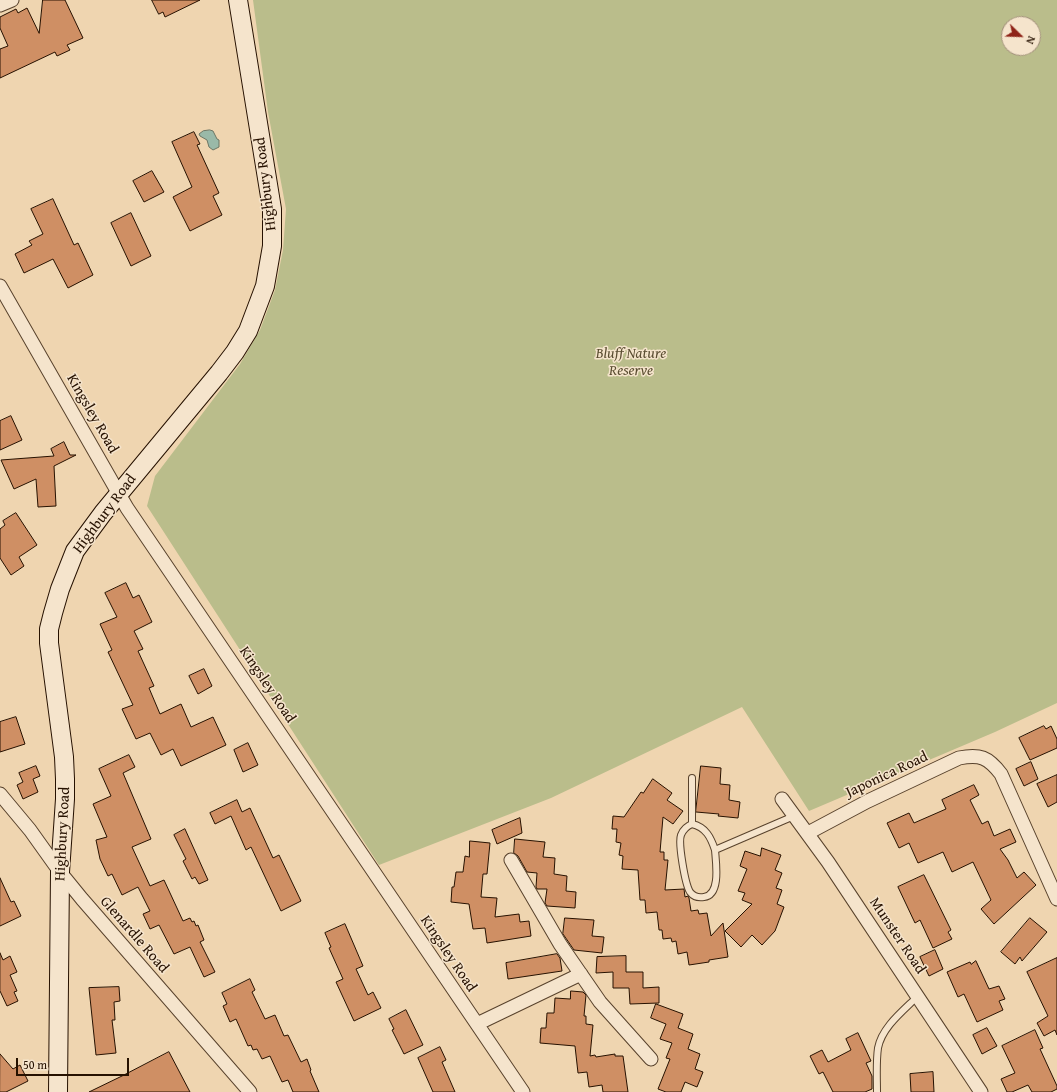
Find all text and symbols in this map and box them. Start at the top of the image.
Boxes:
north arrow [1001,16,1041,56]
text: N [1022,34,1040,47]
street label: Highbury Road [251,136,281,232]
park label: Bluff Nature Reserve [596,345,666,380]
street label: Kingsley Road [62,371,122,457]
street label: Highbury Road [69,471,141,557]
street label: Kingsley Road [235,643,299,727]
street label: Japonica Road [843,748,931,802]
street label: Highbury Road [52,786,74,882]
street label: Glenardle Road [96,893,172,977]
street label: Munster Road [865,894,929,978]
street label: Kingsley Road [416,912,480,996]
scale bar [18,1050,131,1076]
text: 50 m [23,1056,47,1073]

